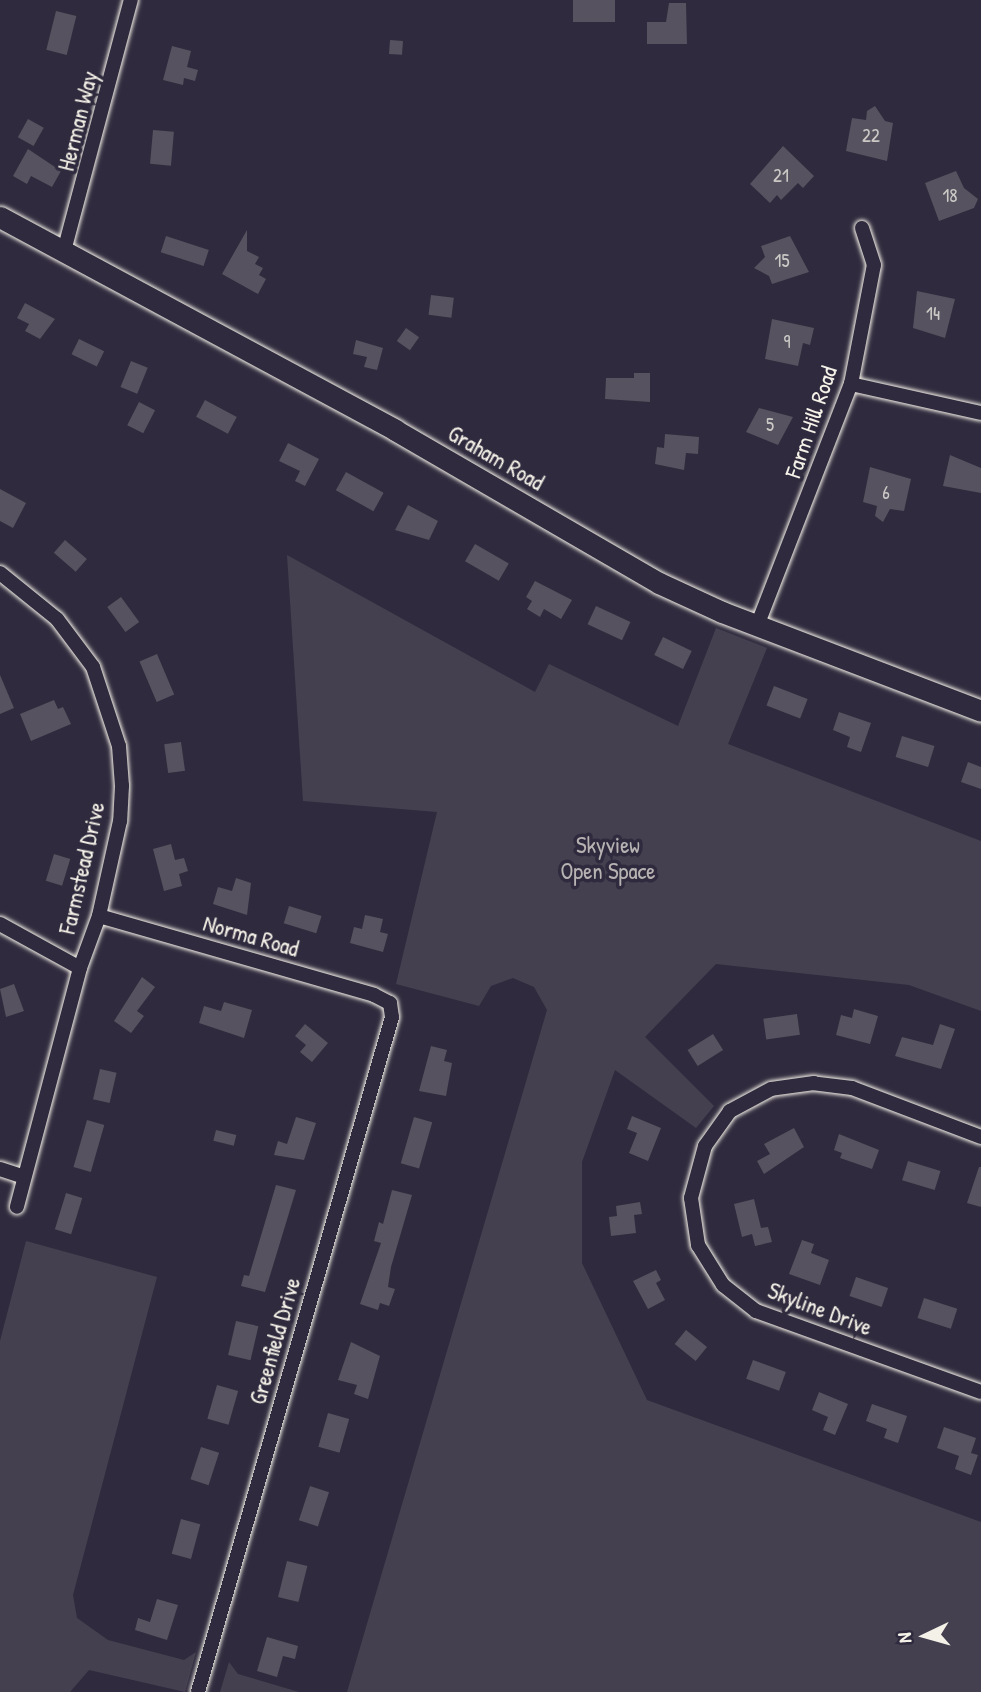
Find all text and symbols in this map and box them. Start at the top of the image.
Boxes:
street label: Herman Way [52,68,104,174]
house number: 22 [862,125,880,147]
house number: 21 [773,165,789,187]
house number: 18 [942,185,958,207]
house number: 15 [775,250,789,272]
house number: 14 [926,303,940,325]
house number: 9 [784,331,790,353]
street label: Farm Hill Road [779,363,843,481]
house number: 5 [766,414,774,436]
street label: Graham Road [443,419,549,497]
house number: 6 [882,482,890,504]
street label: Farmstead Drive [53,799,111,937]
park label: Skyview Open Space [561,831,655,885]
street label: Norma Road [200,909,302,963]
street label: Greenfield Drive [244,1274,306,1408]
street label: Skyline Drive [764,1277,876,1341]
north arrow [890,1601,960,1671]
text: N [891,1632,917,1644]

